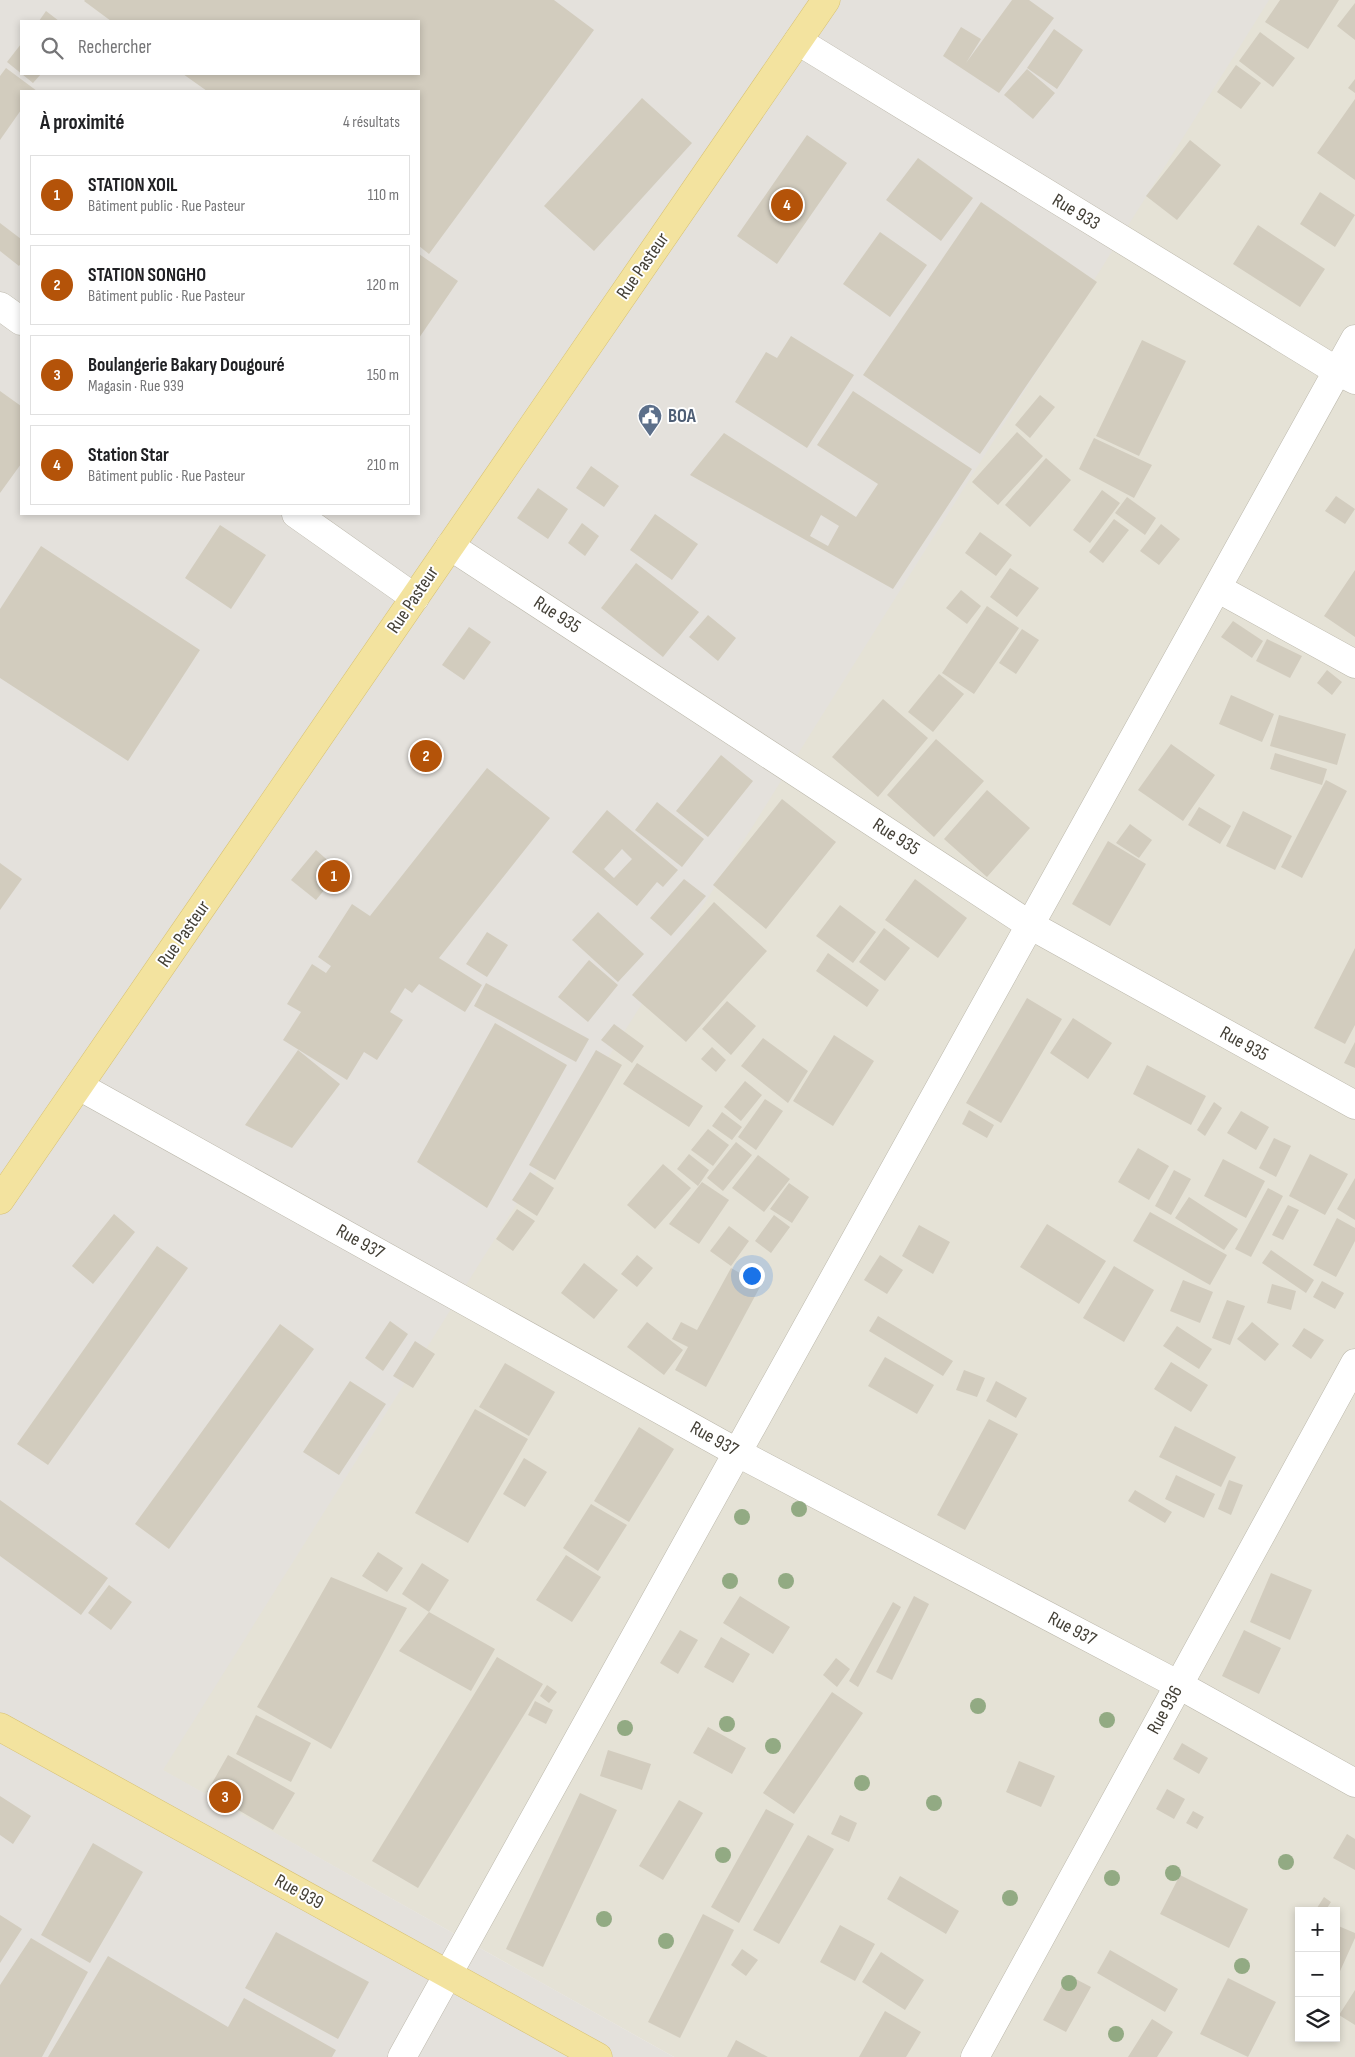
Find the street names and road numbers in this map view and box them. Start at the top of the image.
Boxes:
street label: Rue 933 [1048,189,1104,235]
street label: Rue Pasteur [612,228,675,304]
street label: Rue Pasteur [382,562,444,638]
street label: Rue 935 [529,591,585,639]
street label: Rue 935 [868,813,924,861]
street label: Rue Pasteur [153,896,216,972]
street label: Rue 935 [1216,1021,1272,1067]
street label: Rue 937 [332,1219,388,1265]
street label: Rue 937 [686,1416,742,1462]
street label: Rue 937 [1044,1607,1100,1651]
street label: Rue 936 [1142,1682,1188,1738]
street label: Rue 939 [271,1869,327,1915]

